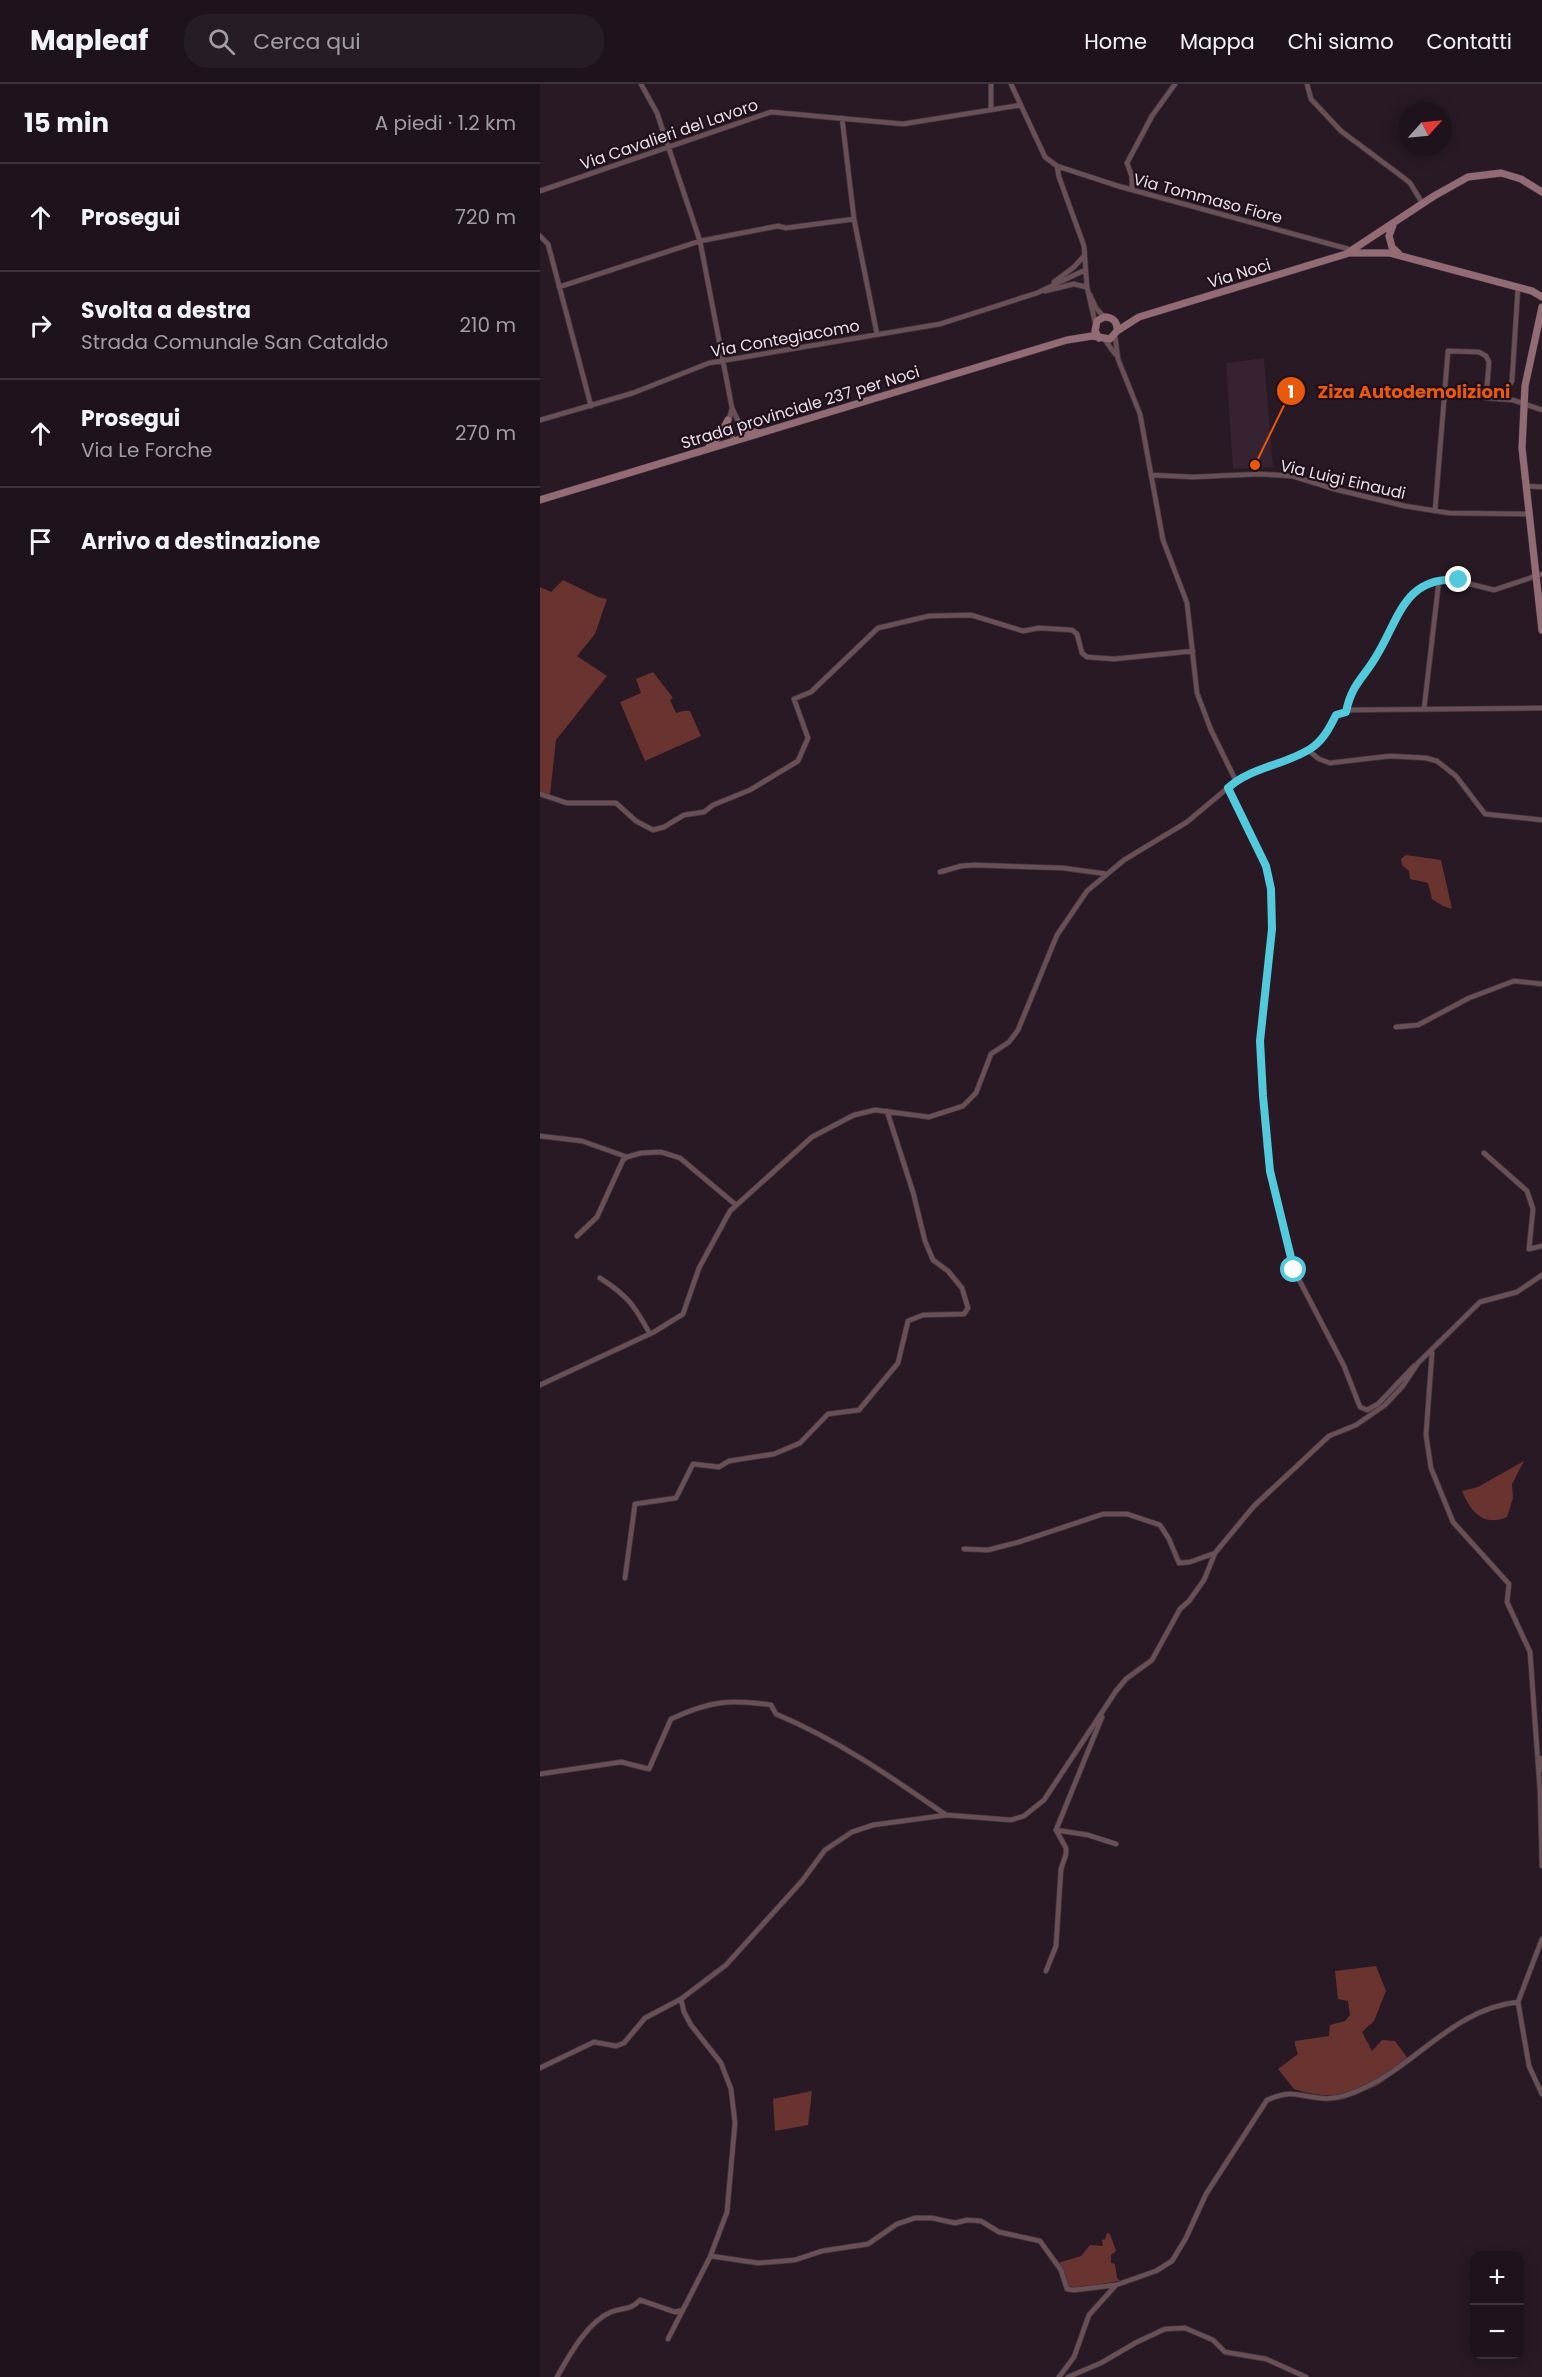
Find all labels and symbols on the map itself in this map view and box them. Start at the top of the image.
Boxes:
street label: Via Cavalieri del Lavoro [577,93,761,176]
north arrow [1398,102,1452,156]
street label: Via Tommaso Fiore [1131,168,1285,229]
street label: Via Noci [1205,253,1274,294]
street label: Via Contegiacomo [709,314,861,363]
street label: Strada provinciale 237 per Noci [678,360,922,455]
callout: Ziza Autodemolizioni [1276,373,1523,409]
text: 1 [1288,379,1294,404]
text: Ziza Autodemolizioni [1318,379,1510,404]
street label: Via Luigi Einaudi [1278,454,1408,505]
route end [1445,566,1471,592]
route start [1280,1256,1306,1282]

